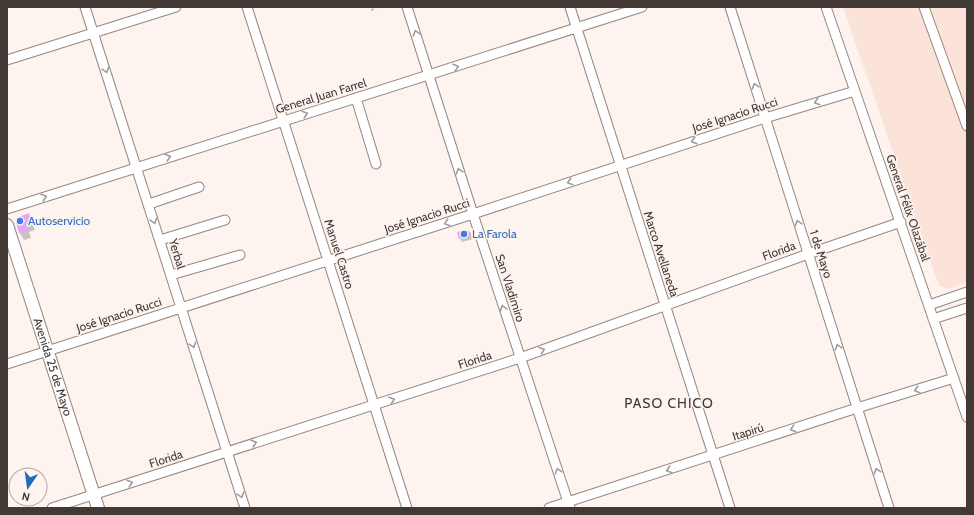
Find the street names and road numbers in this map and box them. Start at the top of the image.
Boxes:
street label: General Juan Farrel [274,75,368,116]
street label: José Ignacio Rucci [689,94,779,136]
street label: General Félix Olazábal [883,152,934,263]
street label: José Ignacio Rucci [381,195,471,237]
street label: Marco Avellaneda [641,209,682,299]
street label: Manuel Castro [321,217,358,291]
street label: 1 de Mayo [807,228,836,280]
street label: Yerbal [165,236,189,271]
street label: Florida [760,238,798,263]
street label: San Vladimiro [492,252,529,324]
street label: José Ignacio Rucci [73,294,163,336]
street label: Avenida 25 de Mayo [30,316,76,418]
street label: Florida [456,347,494,372]
street label: Itapirú [730,419,765,444]
street label: Florida [147,446,185,471]

